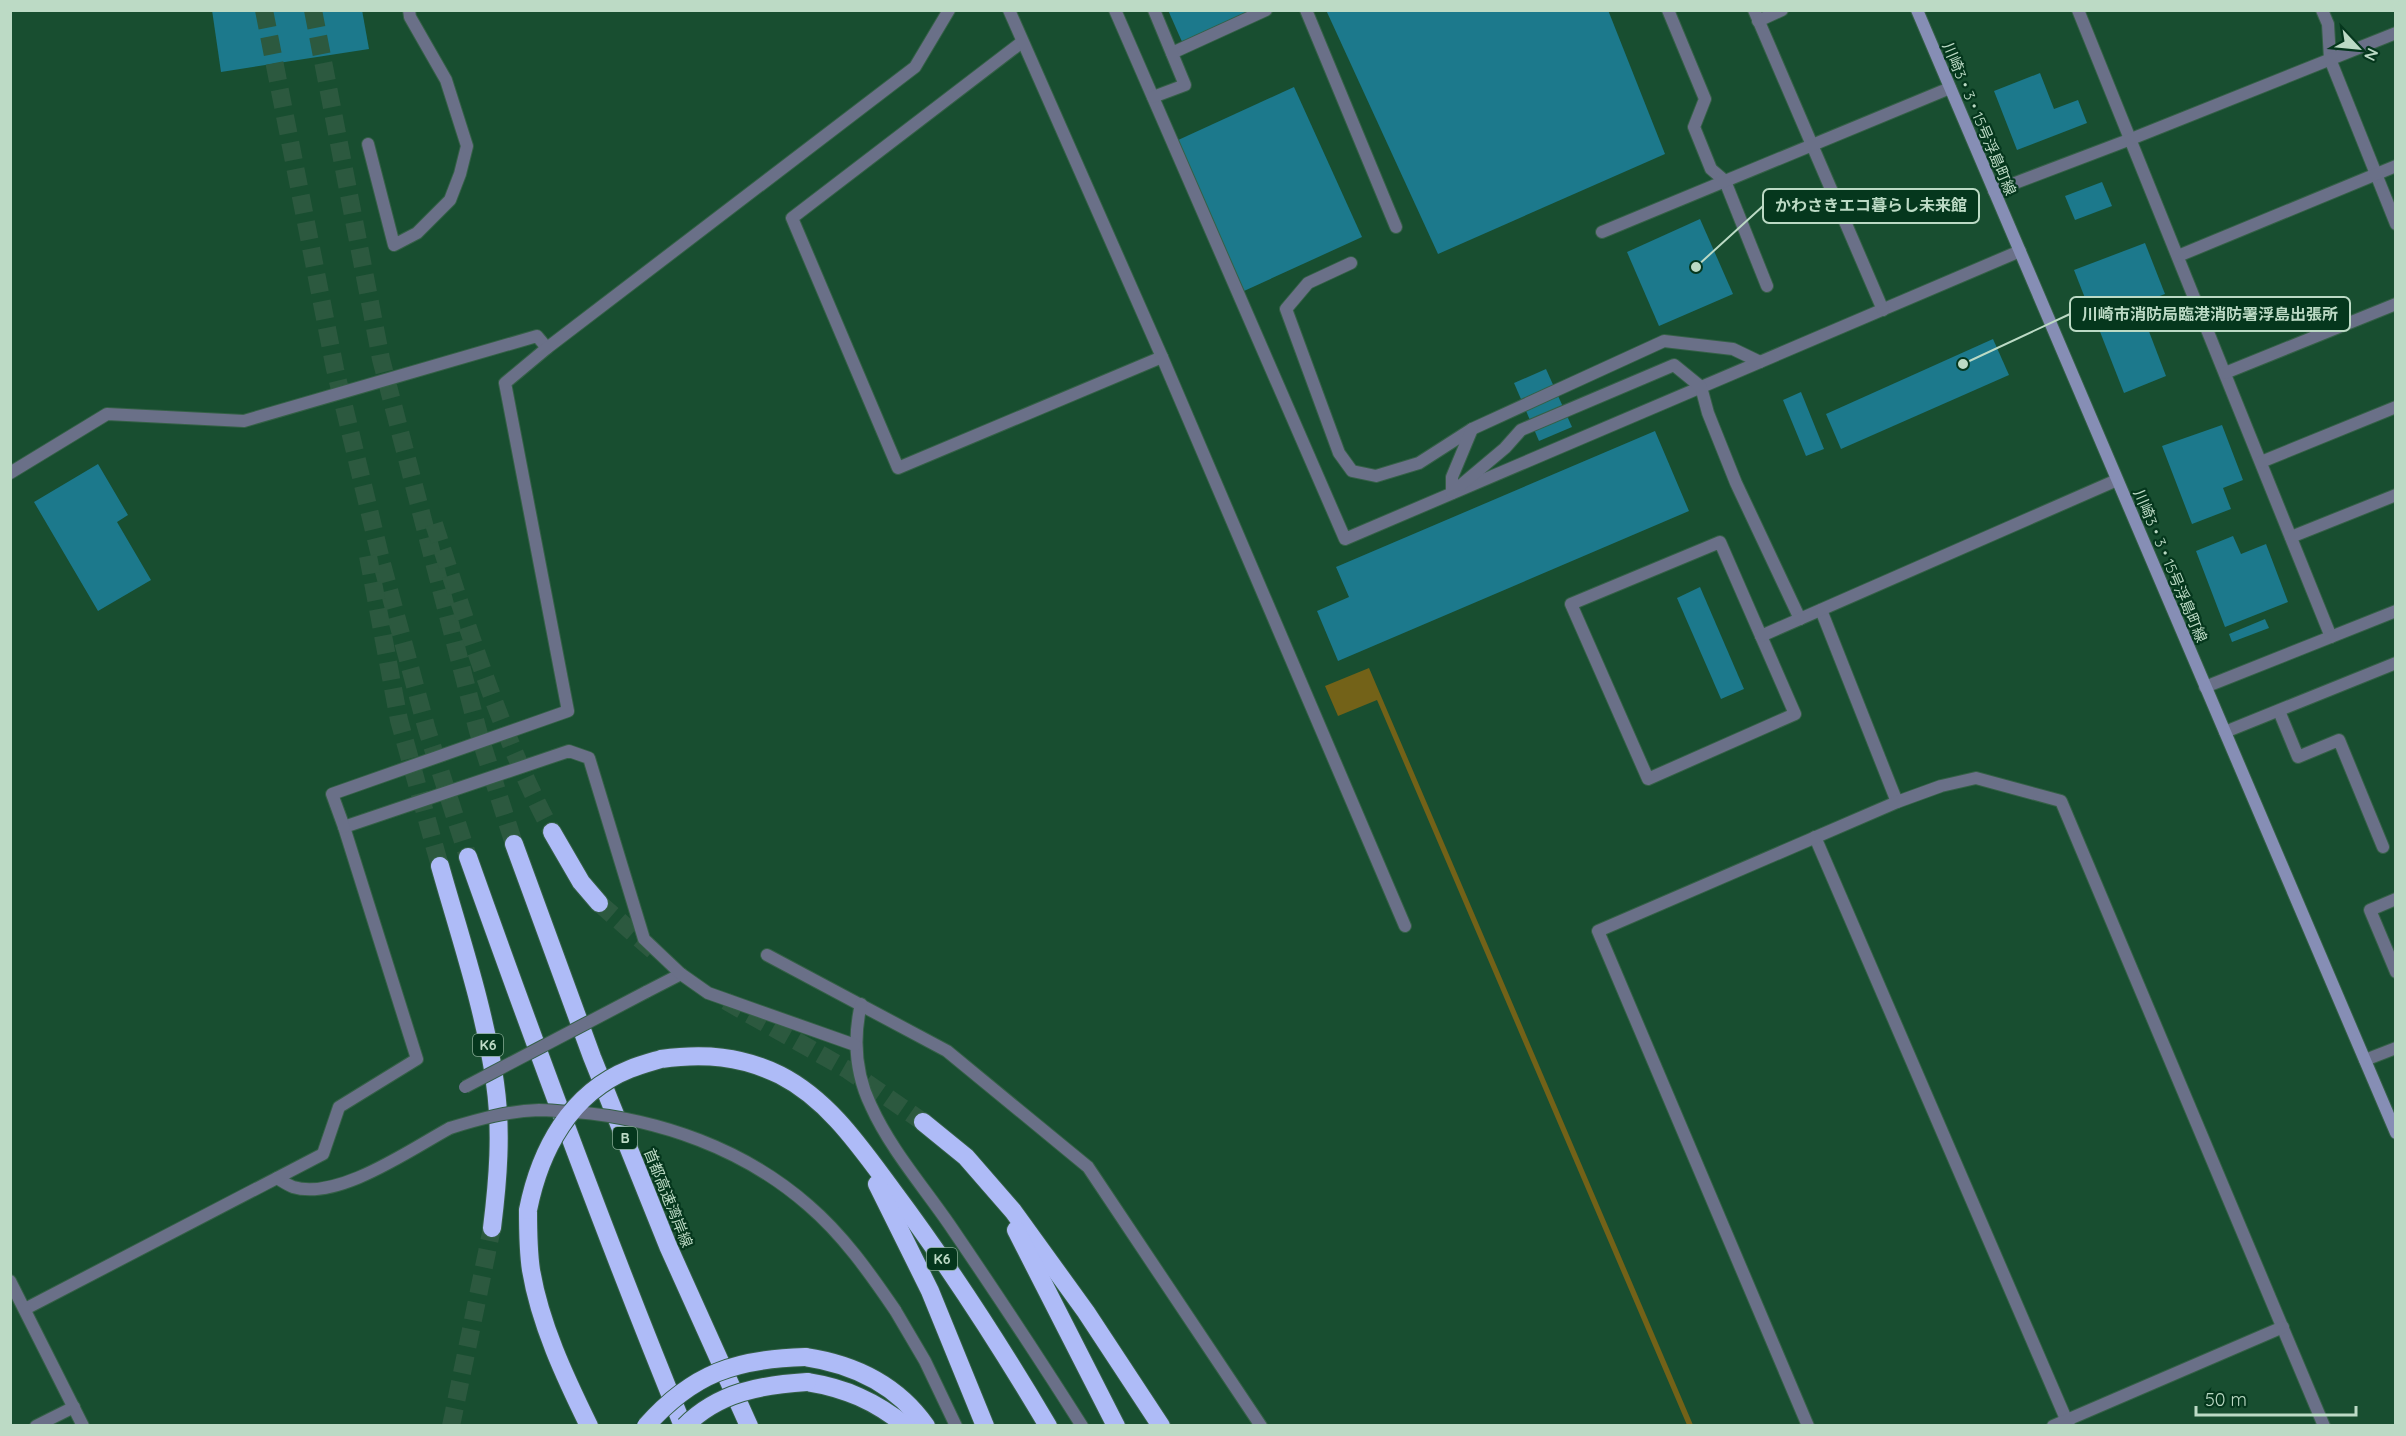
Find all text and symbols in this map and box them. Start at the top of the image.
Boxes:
north arrow [2328,18,2388,78]
street label: 川崎3・3・15号浮島町線 [1939,39,2020,198]
text: N [2360,45,2383,64]
callout: かわさきエコ暮らし未来館 [1763,189,1979,223]
text: かわさきエコ暮らし未来館 [1775,195,1967,215]
callout: 川崎市消防局臨港消防署浮島出張所 [2070,297,2350,331]
text: 川崎市消防局臨港消防署浮島出張所 [2082,304,2338,324]
street label: 川崎3・3・15号浮島町線 [2130,486,2211,645]
road number: K6 [473,1034,503,1056]
road number: B [613,1127,637,1149]
street label: 首都高速湾岸線 [640,1146,697,1250]
road number: K6 [927,1248,957,1270]
scale bar [2196,1379,2356,1417]
text: 50 m [2205,1388,2247,1411]

